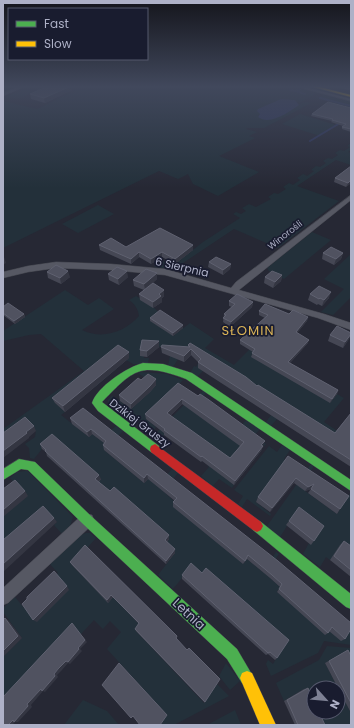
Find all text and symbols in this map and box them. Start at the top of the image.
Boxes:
legend [8,8,148,60]
text: Fast [44,15,69,32]
text: Slow [44,35,72,52]
street label: Winorośli [265,218,305,252]
street label: 6 Sierpnia [154,253,210,281]
district label: SŁOMIN [221,321,275,340]
street label: Dzikiej Gruszy [106,395,175,452]
street label: Letnia [168,594,210,634]
north arrow [306,680,346,720]
text: N [326,697,344,712]

